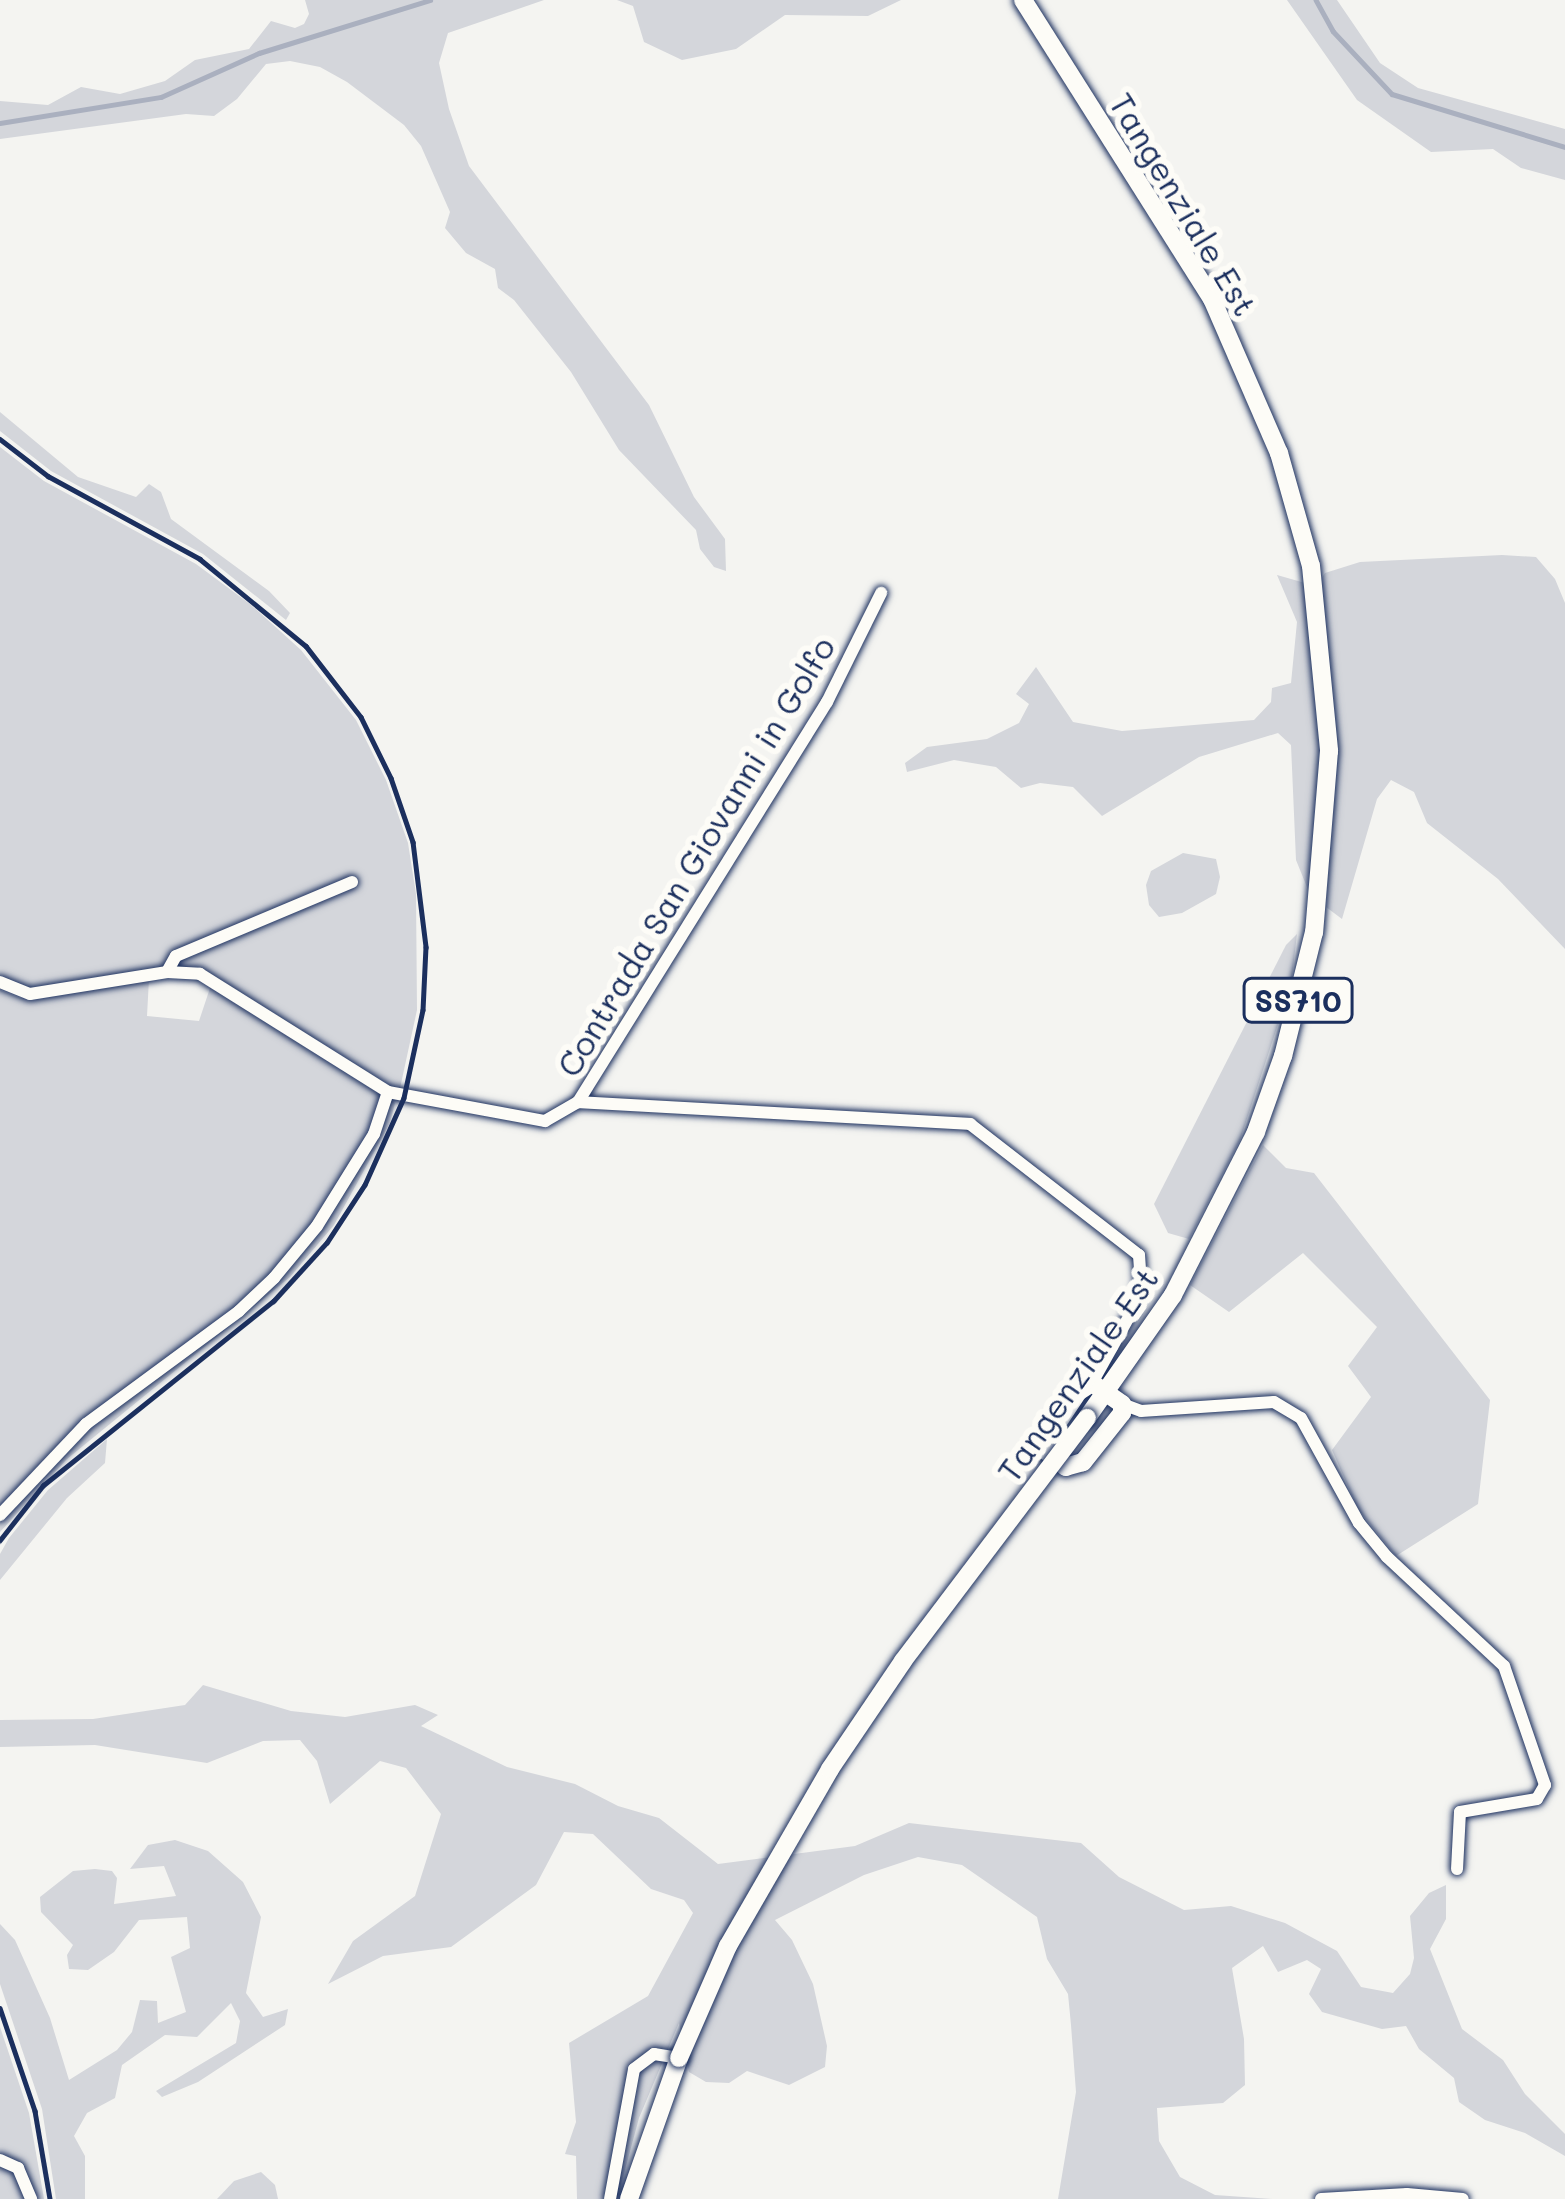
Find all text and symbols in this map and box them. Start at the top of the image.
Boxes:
street label: Tangenziale Est [1102,85,1266,323]
street label: Contrada San Giovanni in Golfo [548,629,842,1083]
road number: SS710 [1241,976,1355,1024]
street label: Tangenziale Est [988,1259,1166,1489]

